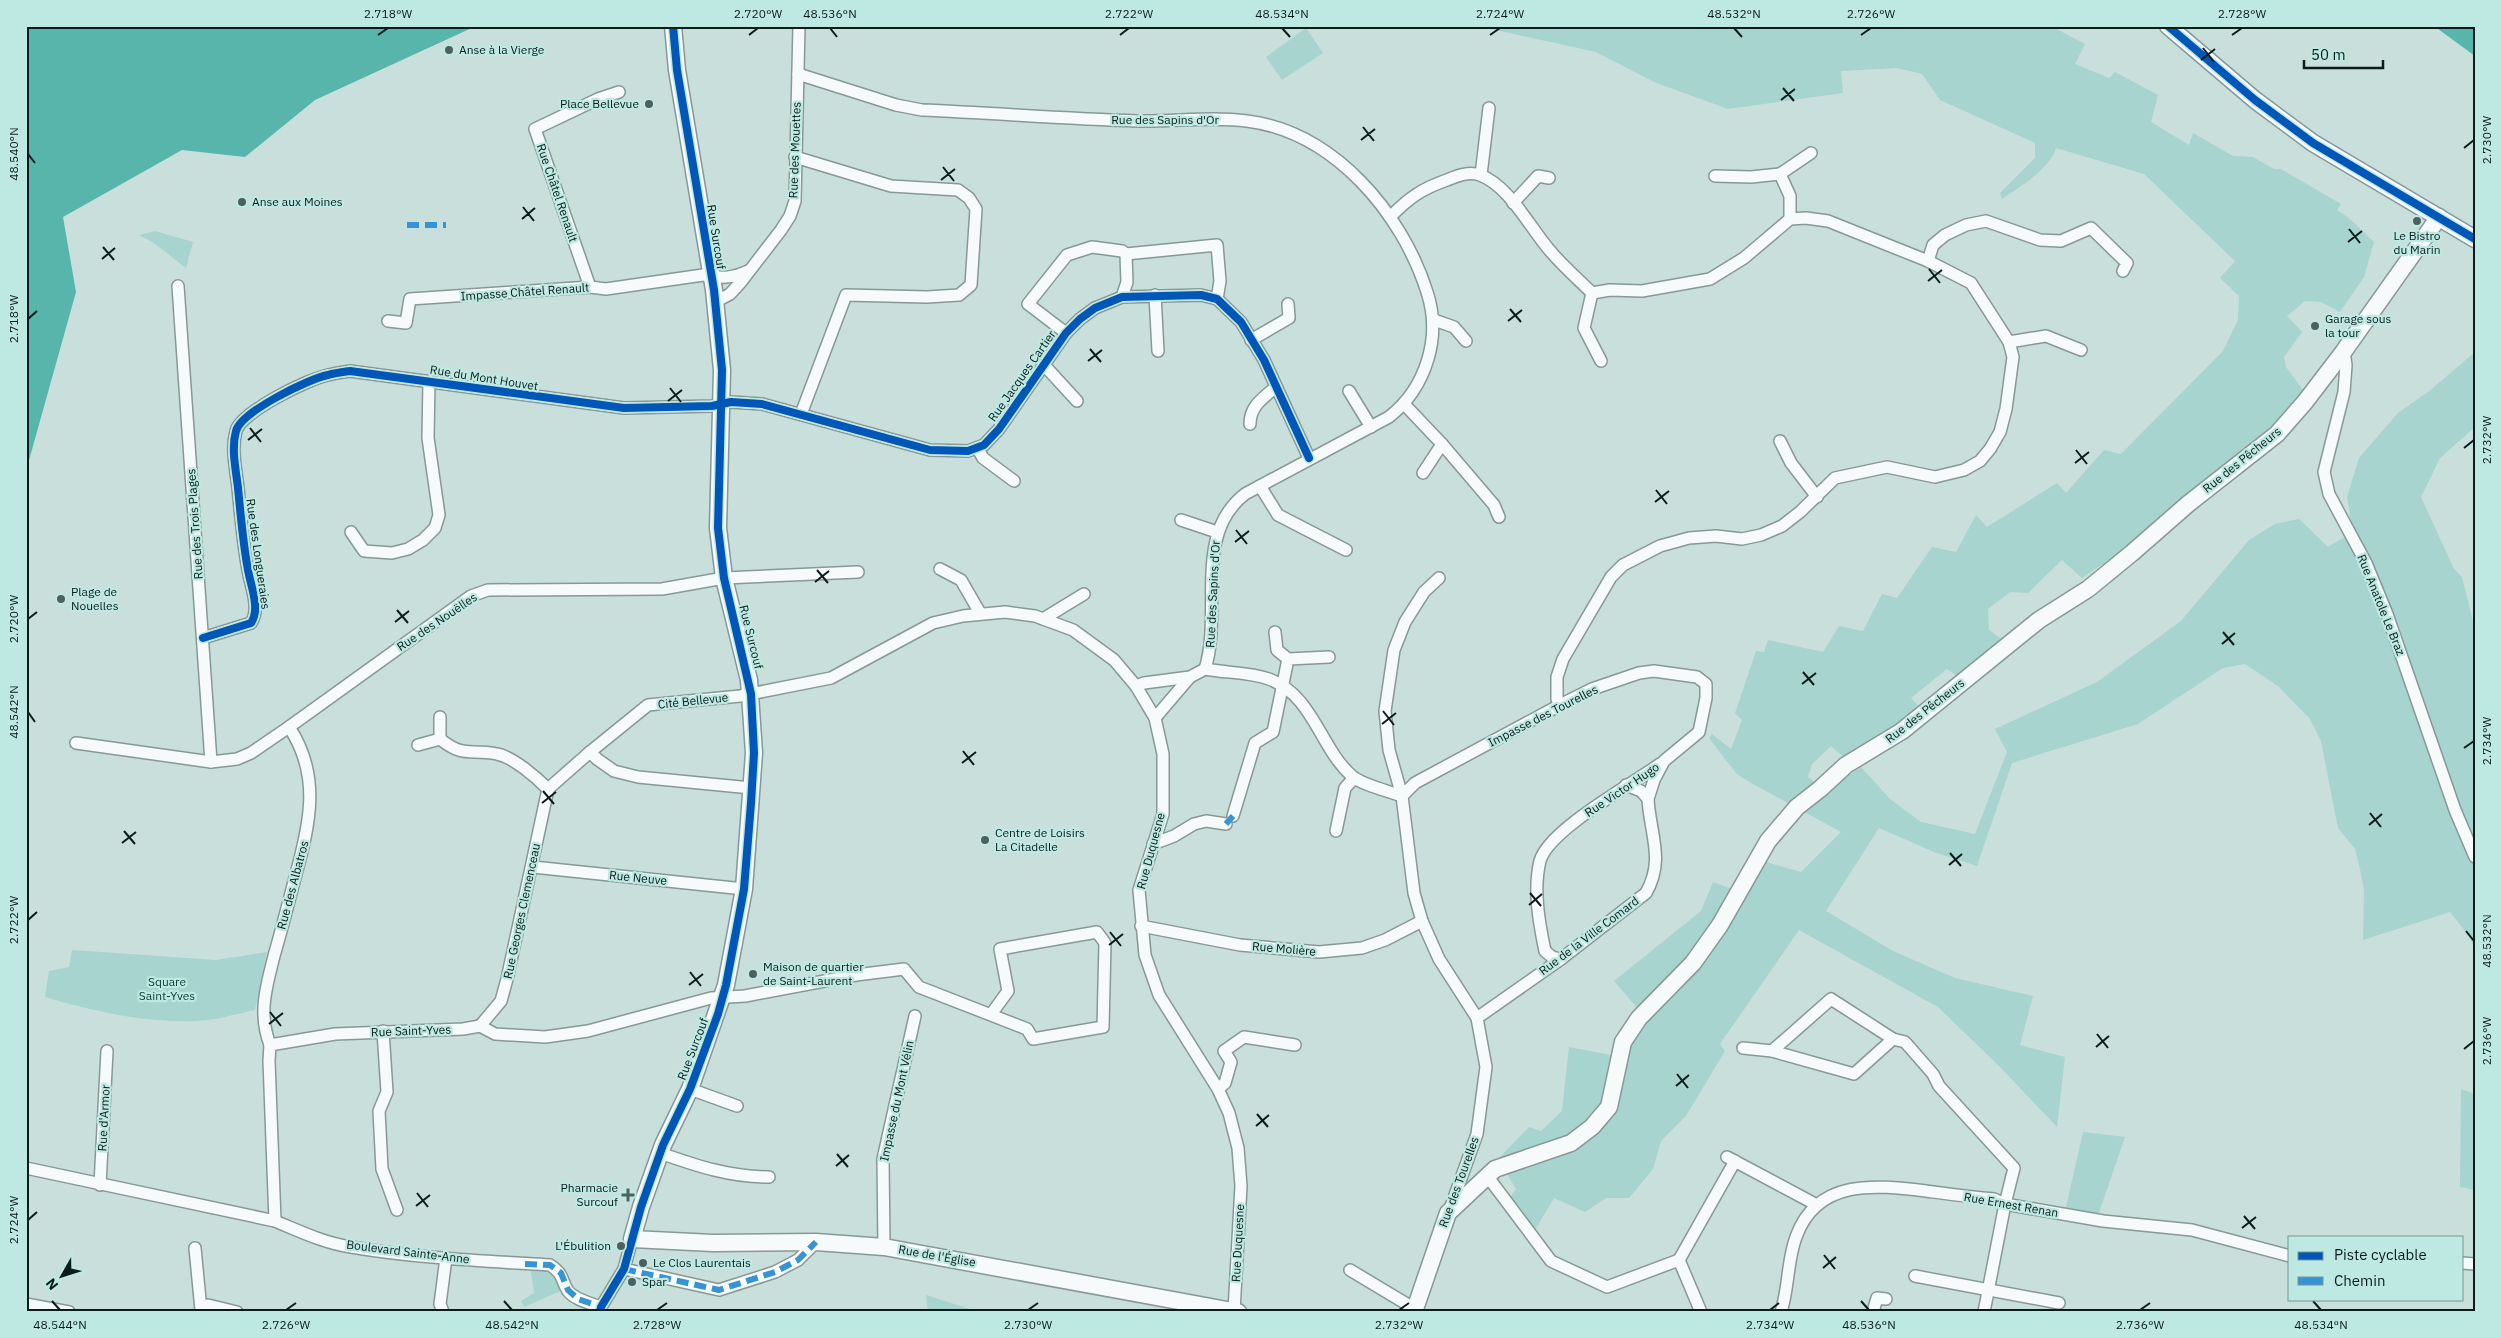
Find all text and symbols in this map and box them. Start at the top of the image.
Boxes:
text: 2.718°W [364,6,412,21]
text: 2.720°W [734,6,782,21]
text: 48.536°N [803,6,857,21]
text: 2.722°W [1105,6,1153,21]
text: 48.534°N [1255,6,1309,21]
text: 2.724°W [1476,6,1524,21]
text: 48.532°N [1707,6,1761,21]
text: 2.726°W [1847,6,1895,21]
text: 2.728°W [2218,6,2266,21]
scale bar [2304,38,2382,70]
place label: Anse à la Vierge [459,42,545,57]
marker: Anse à la Vierge [443,44,455,56]
text: 50 m [2311,45,2346,64]
place label: Place Bellevue [560,96,639,111]
marker: Place Bellevue [643,98,655,110]
street label: Rue des Mouettes [785,101,804,199]
street label: Rue des Sapins d'Or [1111,112,1219,127]
text: 2.730°W [2479,116,2494,164]
text: 48.540°N [6,127,21,181]
street label: Rue Châtel Renault [534,142,581,244]
place label: Anse aux Moines [252,194,343,209]
marker: Anse aux Moines [236,196,248,208]
street label: Rue Surcouf [704,203,729,271]
marker: Le Bistro du Marin [2411,215,2423,227]
place label: Le Bistro du Marin [2393,228,2441,257]
street label: Impasse Châtel Renault [460,280,590,303]
text: 2.718°W [6,295,21,343]
place label: Garage sous la tour [2325,311,2392,340]
marker: Garage sous la tour [2309,320,2321,332]
street label: Rue Jacques Cartier [984,327,1059,424]
street label: Rue du Mont Houvet [429,362,539,393]
text: 2.732°W [2479,416,2494,464]
street label: Rue des Pêcheurs [2200,423,2284,496]
street label: Rue des Trois Plages [183,468,206,580]
street label: Rue des Longueraies [243,498,274,610]
street label: Rue des Sapins d'Or [1202,539,1223,648]
street label: Rue Anatole Le Braz [2354,552,2409,658]
place label: Plage de Nouelles [71,584,119,613]
street label: Rue des Nouëlles [394,589,480,654]
marker: Plage de Nouelles [55,593,67,605]
text: 2.720°W [6,595,21,643]
street label: Rue Surcouf [736,603,767,671]
street label: Rue des Pêcheurs [1882,675,1967,746]
street label: Impasse des Tourelles [1485,681,1600,750]
text: 48.542°N [6,685,21,739]
street label: Cité Bellevue [657,689,729,712]
text: 2.734°W [2479,717,2494,765]
street label: Rue Victor Hugo [1582,759,1662,820]
street label: Rue Duquesne [1133,811,1168,891]
place label: Centre de Loisirs La Citadelle [995,825,1085,854]
marker: Centre de Loisirs La Citadelle [979,834,991,846]
street label: Rue des Albatros [273,839,312,931]
street label: Rue Georges Clemenceau [500,842,543,980]
street label: Rue Neuve [608,867,668,888]
street label: Rue de la Ville Comard [1536,893,1642,978]
text: 2.722°W [6,896,21,944]
text: 48.532°N [2479,914,2494,968]
street label: Rue Molière [1251,938,1317,959]
place label: Maison de quartier de Saint-Laurent [763,959,864,988]
marker: Maison de quartier de Saint-Laurent [747,968,759,980]
park label: Square Saint-Yves [139,974,195,1003]
street label: Rue Surcouf [674,1015,711,1082]
text: 2.736°W [2479,1017,2494,1065]
street label: Rue Saint-Yves [371,1022,452,1039]
street label: Impasse du Mont Vélin [876,1039,917,1163]
street label: Rue d'Armor [94,1084,113,1152]
street label: Rue des Tourelles [1435,1134,1482,1229]
place label: Pharmacie Surcouf [561,1180,618,1209]
marker: Pharmacie Surcouf [622,1189,634,1201]
street label: Rue Ernest Renan [1963,1189,2059,1220]
text: 2.724°W [6,1196,21,1244]
street label: Rue Duquesne [1228,1203,1247,1283]
legend [2288,1236,2464,1300]
street label: Boulevard Sainte-Anne [346,1237,471,1267]
place label: L'Ébulition [555,1238,611,1253]
marker: L'Ébulition [615,1240,627,1252]
street label: Rue de l'Église [897,1241,977,1270]
text: Piste cyclable [2334,1245,2427,1264]
north arrow [38,1250,88,1300]
place label: Le Clos Laurentais [653,1255,751,1270]
marker: Le Clos Laurentais [637,1257,649,1269]
text: Chemin [2334,1271,2385,1290]
place label: Spar [642,1274,667,1289]
text: N [42,1275,62,1294]
marker: Spar [626,1276,638,1288]
text: 48.544°N [33,1317,87,1332]
text: 2.726°W [262,1317,310,1332]
text: 48.542°N [485,1317,539,1332]
text: 2.728°W [633,1317,681,1332]
text: 2.730°W [1004,1317,1052,1332]
text: 2.732°W [1375,1317,1423,1332]
text: 2.734°W [1746,1317,1794,1332]
text: 48.536°N [1842,1317,1896,1332]
text: 2.736°W [2116,1317,2164,1332]
text: 48.534°N [2294,1317,2348,1332]

